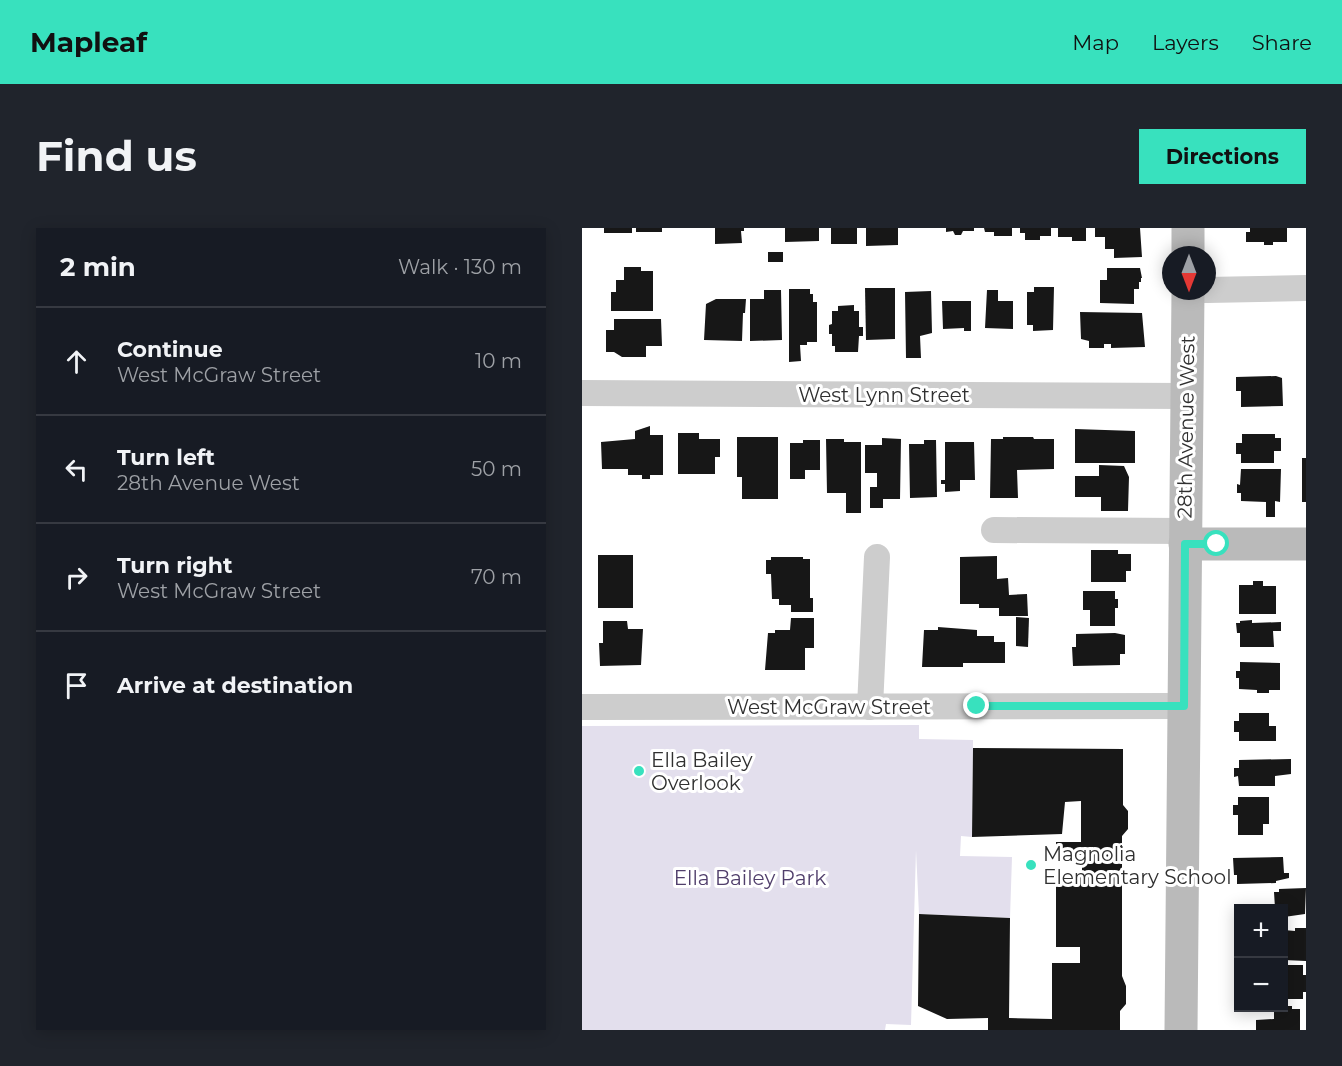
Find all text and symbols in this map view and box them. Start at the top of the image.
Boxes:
text: Mapleaf [30,25,147,59]
text: Map [1072,30,1119,55]
text: Layers [1152,30,1219,55]
text: Share [1252,30,1312,55]
button: Directions [1139,129,1306,184]
text: Find us [36,130,197,182]
north arrow [1162,246,1216,300]
text: 2 min [60,251,136,283]
text: Walk · 130 m [398,255,522,279]
street label: 28th Avenue West [1172,335,1200,519]
text: Continue [117,336,223,363]
icon: ahead [60,345,93,378]
text: 10 m [475,349,522,373]
text: West McGraw Street [117,363,321,387]
street label: West Lynn Street [798,383,970,407]
text: Turn left [117,444,215,471]
icon: left [60,453,93,486]
text: 50 m [471,457,522,481]
text: 28th Avenue West [117,471,300,495]
route start [1203,530,1229,556]
text: Turn right [117,552,232,579]
icon: right [60,561,93,594]
text: 70 m [471,565,522,589]
text: West McGraw Street [117,579,321,603]
icon: arrive [60,669,93,702]
text: Arrive at destination [117,672,353,699]
route end [963,692,989,718]
street label: West McGraw Street [727,695,931,719]
place label: Ella Bailey Overlook [651,748,753,795]
marker: Ella Bailey Overlook [632,764,646,778]
place label: Magnolia Elementary School [1043,842,1232,889]
marker: Magnolia Elementary School [1024,858,1038,872]
park label: Ella Bailey Park [674,866,826,890]
map controls [1234,904,1288,1012]
button: + [1234,904,1288,958]
button: − [1234,958,1288,1012]

